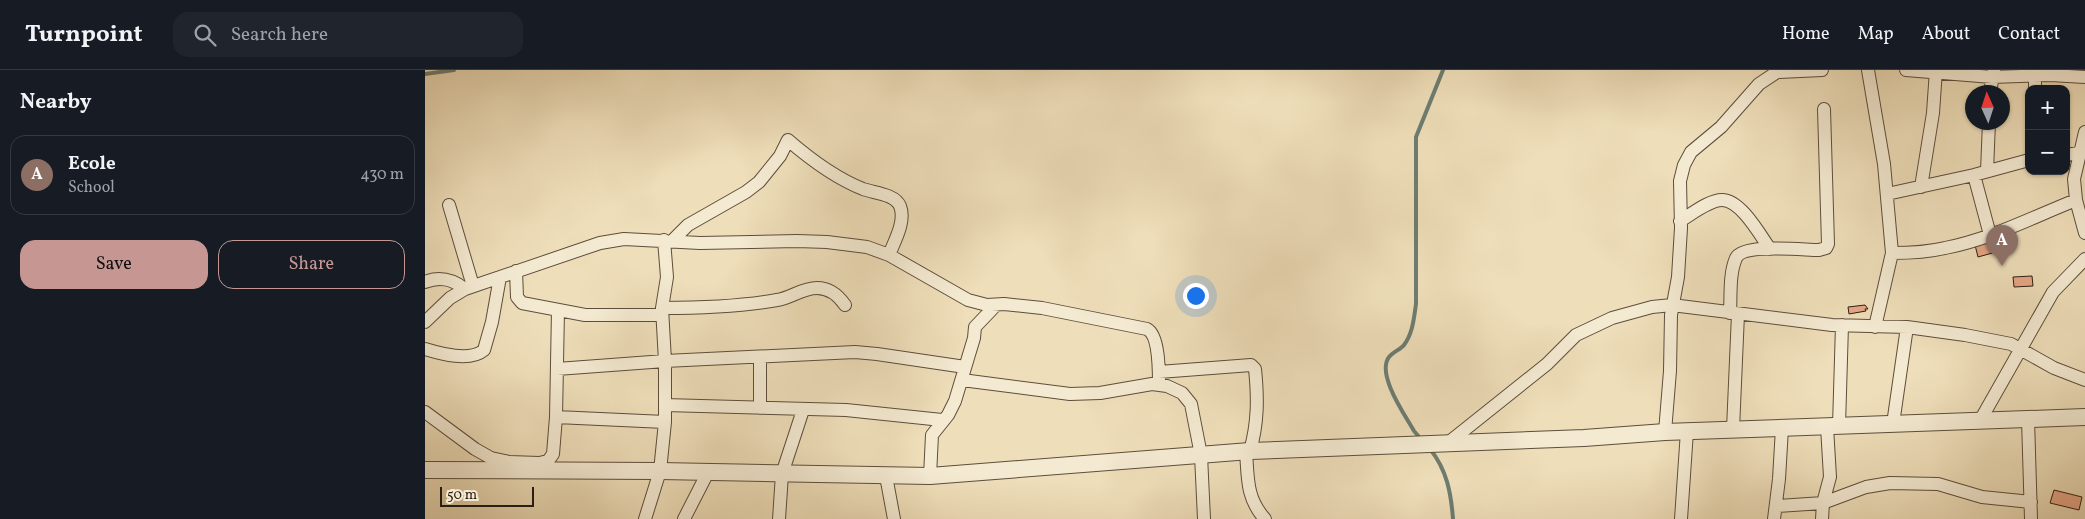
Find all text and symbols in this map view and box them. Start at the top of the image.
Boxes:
search box [173,12,523,57]
text: Turnpoint [25,18,143,52]
icon: search [191,21,219,49]
text: Search here [231,22,328,48]
text: Home [1782,22,1830,47]
text: Map [1858,22,1894,47]
text: About [1922,22,1970,47]
text: Contact [1998,22,2060,47]
north arrow [1965,85,2010,130]
map controls [2025,85,2070,175]
button: + [2025,85,2070,130]
text: Nearby [20,88,91,117]
button: − [2025,130,2070,175]
text: Ecole [68,151,116,177]
text: A [31,164,43,186]
text: 430 m [360,164,404,186]
text: School [68,177,115,199]
pin: A [1986,225,2018,266]
button: Save [20,240,208,289]
button: Share [218,240,405,289]
your location [1183,283,1209,309]
scale bar [440,484,534,507]
text: 50 m [447,486,477,505]

